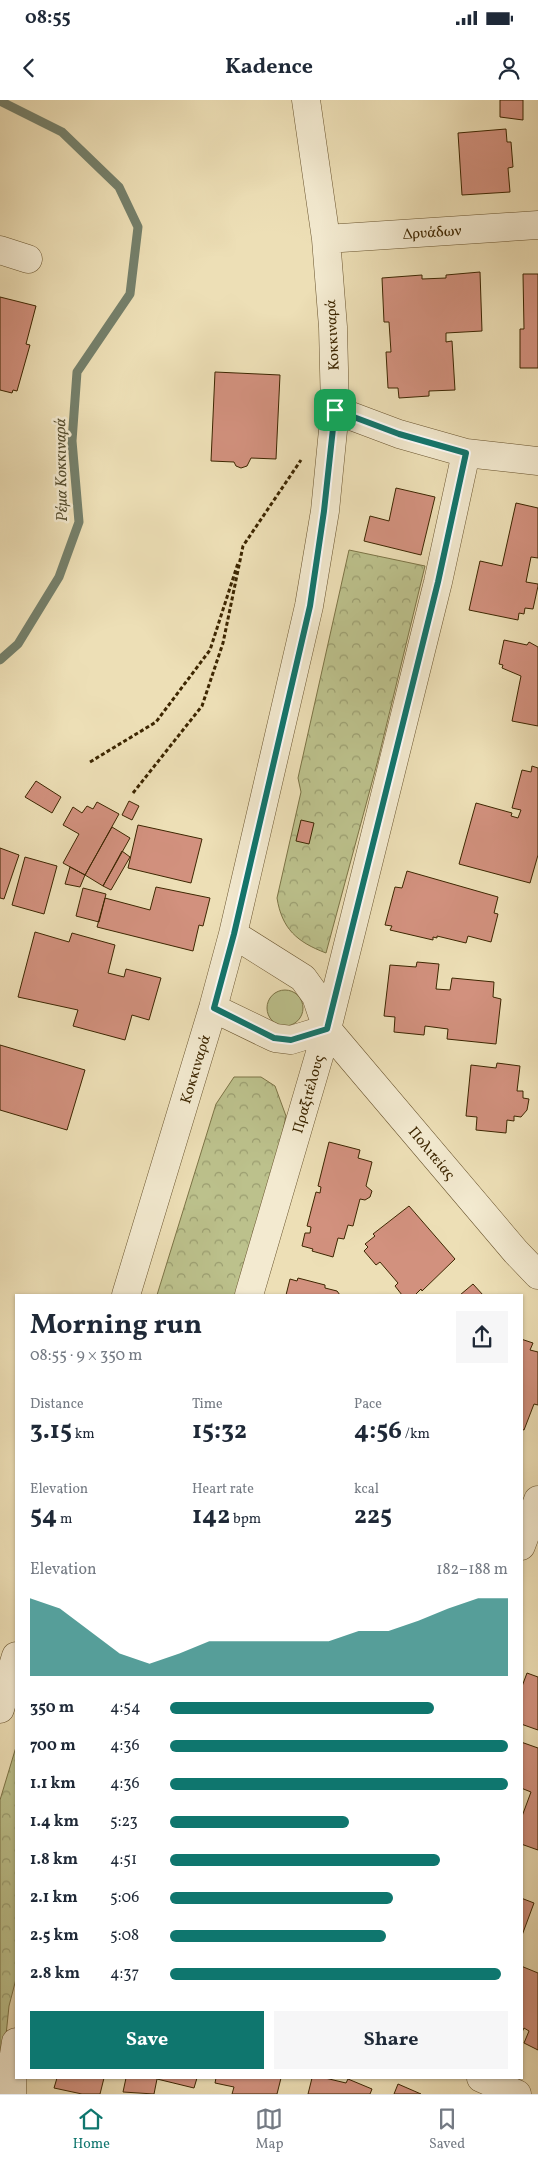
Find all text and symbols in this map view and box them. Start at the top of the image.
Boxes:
text: 08:55 [25,5,71,31]
text: Kadence [225,52,313,83]
icon: back [15,54,43,82]
icon: person [495,54,523,82]
street label: Δρυάδων [402,221,462,246]
street label: Κοκκιναρά [321,299,346,371]
pin [314,389,356,431]
icon: arrive [321,396,349,424]
water label: Ρέμα Κοκκιναρά [50,417,74,522]
street label: Κοκκιναρά [176,1032,217,1106]
street label: Πραξιτέλους [288,1053,331,1136]
street label: Πολιτείας [402,1123,459,1185]
text: Morning run [30,1306,202,1345]
button: share [456,1311,508,1363]
text: 08:55 · 9 × 350 m [30,1345,143,1367]
text: Distance [30,1395,84,1414]
text: Time [192,1395,223,1414]
text: Pace [354,1395,382,1414]
text: 3.15 [30,1414,72,1449]
text: 15:32 [192,1414,247,1449]
text: 4:56 [354,1414,402,1449]
text: km [72,1425,95,1444]
text: /km [402,1425,430,1444]
text: Elevation [30,1480,88,1499]
text: Heart rate [192,1480,254,1499]
text: kcal [354,1480,379,1499]
text: 54 [30,1499,57,1534]
text: 142 [192,1499,230,1534]
text: 225 [354,1499,392,1534]
text: m [57,1510,72,1529]
text: bpm [230,1510,261,1529]
text: Elevation [30,1559,97,1581]
text: 182–188 m [436,1559,508,1581]
text: 350 m [30,1697,74,1719]
text: 4:54 [110,1697,141,1719]
text: 700 m [30,1735,76,1757]
text: 4:36 [110,1735,140,1757]
text: 1.1 km [30,1773,76,1795]
text: 4:36 [110,1773,140,1795]
text: 1.4 km [30,1811,79,1833]
text: 5:23 [110,1811,138,1833]
text: 1.8 km [30,1849,78,1871]
text: 4:51 [110,1849,137,1871]
text: 2.1 km [30,1887,78,1909]
text: 5:06 [110,1887,139,1909]
text: 2.5 km [30,1925,79,1947]
text: 5:08 [110,1925,139,1947]
text: 2.8 km [30,1963,80,1985]
text: 4:37 [110,1963,139,1985]
button: Save [30,2011,264,2069]
button: Share [274,2011,508,2069]
tab: Home [73,2105,110,2154]
tab: Map [255,2105,283,2154]
tab: Saved [429,2105,465,2154]

